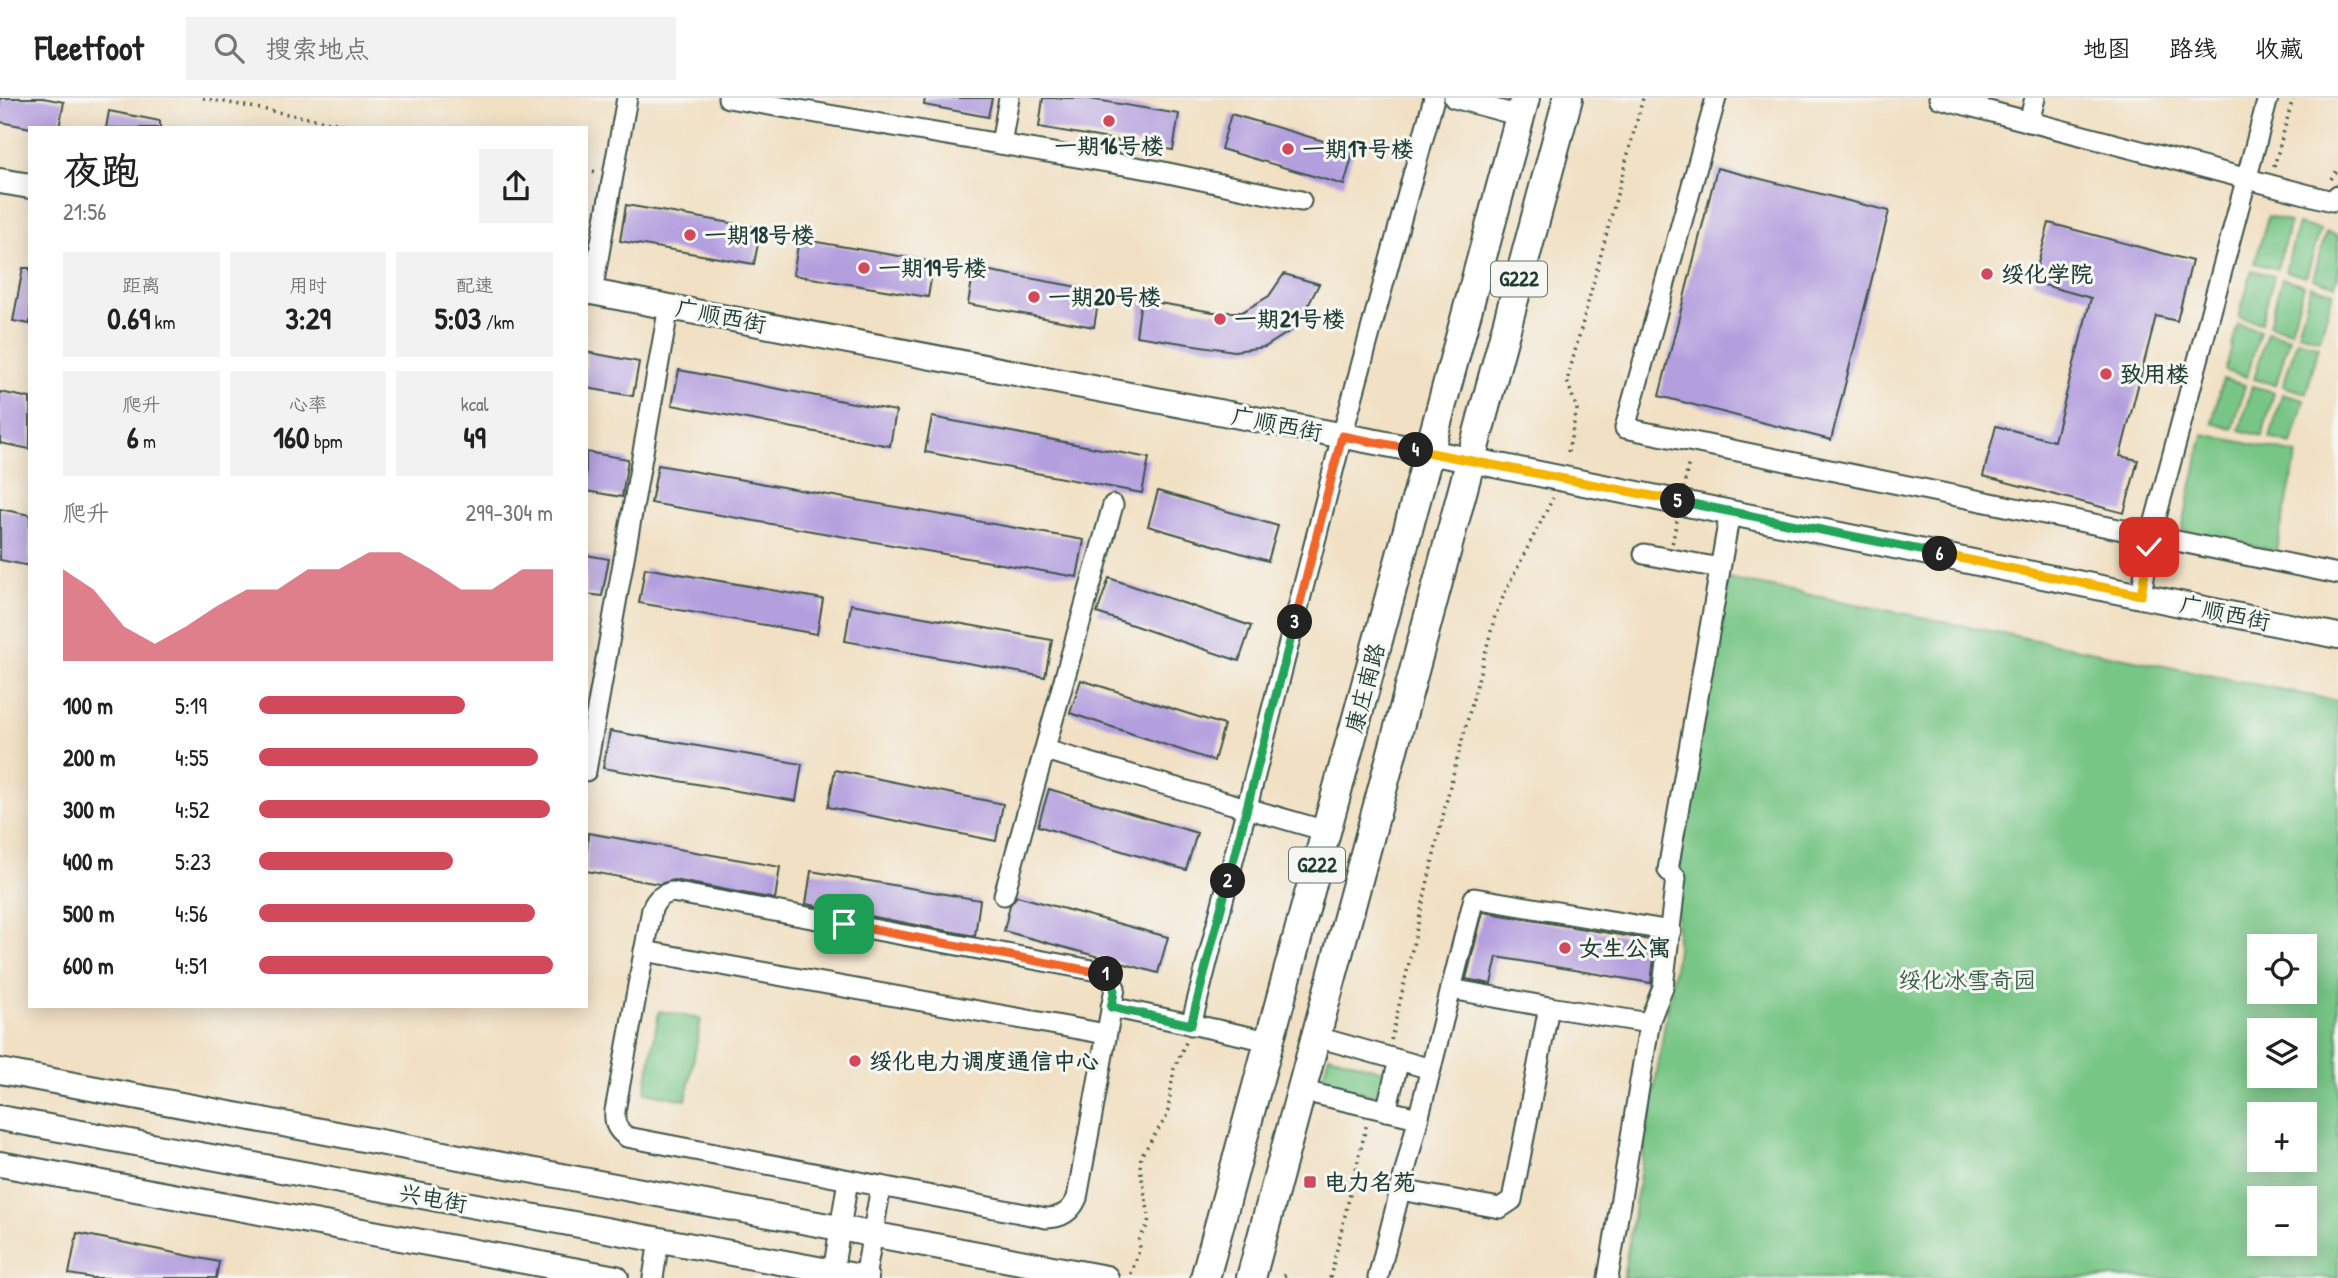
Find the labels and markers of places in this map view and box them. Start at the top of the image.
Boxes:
marker: 一期16号楼 [1101,113,1117,129]
place label: 一期16号楼 [1054,130,1164,161]
place label: 一期17号楼 [1302,133,1414,164]
marker: 一期17号楼 [1280,141,1296,157]
place label: 一期18号楼 [704,219,814,250]
marker: 一期18号楼 [682,227,698,243]
place label: 一期19号楼 [878,252,987,283]
place label: 绥化学院 [2001,258,2093,289]
marker: 一期19号楼 [856,260,872,276]
marker: 绥化学院 [1979,266,1995,282]
place label: 一期20号楼 [1048,281,1161,312]
marker: 一期20号楼 [1026,289,1042,305]
place label: 一期21号楼 [1234,303,1345,334]
marker: 一期21号楼 [1212,311,1228,327]
place label: 致用楼 [2120,358,2189,389]
marker: 致用楼 [2098,366,2114,382]
pin: 4 [1398,432,1434,468]
pin: 5 [1660,484,1696,518]
pin [2119,517,2179,577]
pin: 6 [1923,536,1958,572]
pin: 3 [1278,604,1312,640]
pin: 2 [1210,864,1246,898]
pin [814,894,874,954]
place label: 女生公寓 [1579,932,1671,963]
marker: 女生公寓 [1557,940,1573,956]
pin: 1 [1088,956,1124,992]
place label: 绥化电力调度通信中心 [869,1045,1099,1076]
marker: 绥化电力调度通信中心 [847,1053,863,1069]
place label: 电力名苑 [1324,1166,1416,1197]
marker: 电力名苑 [1302,1174,1318,1190]

